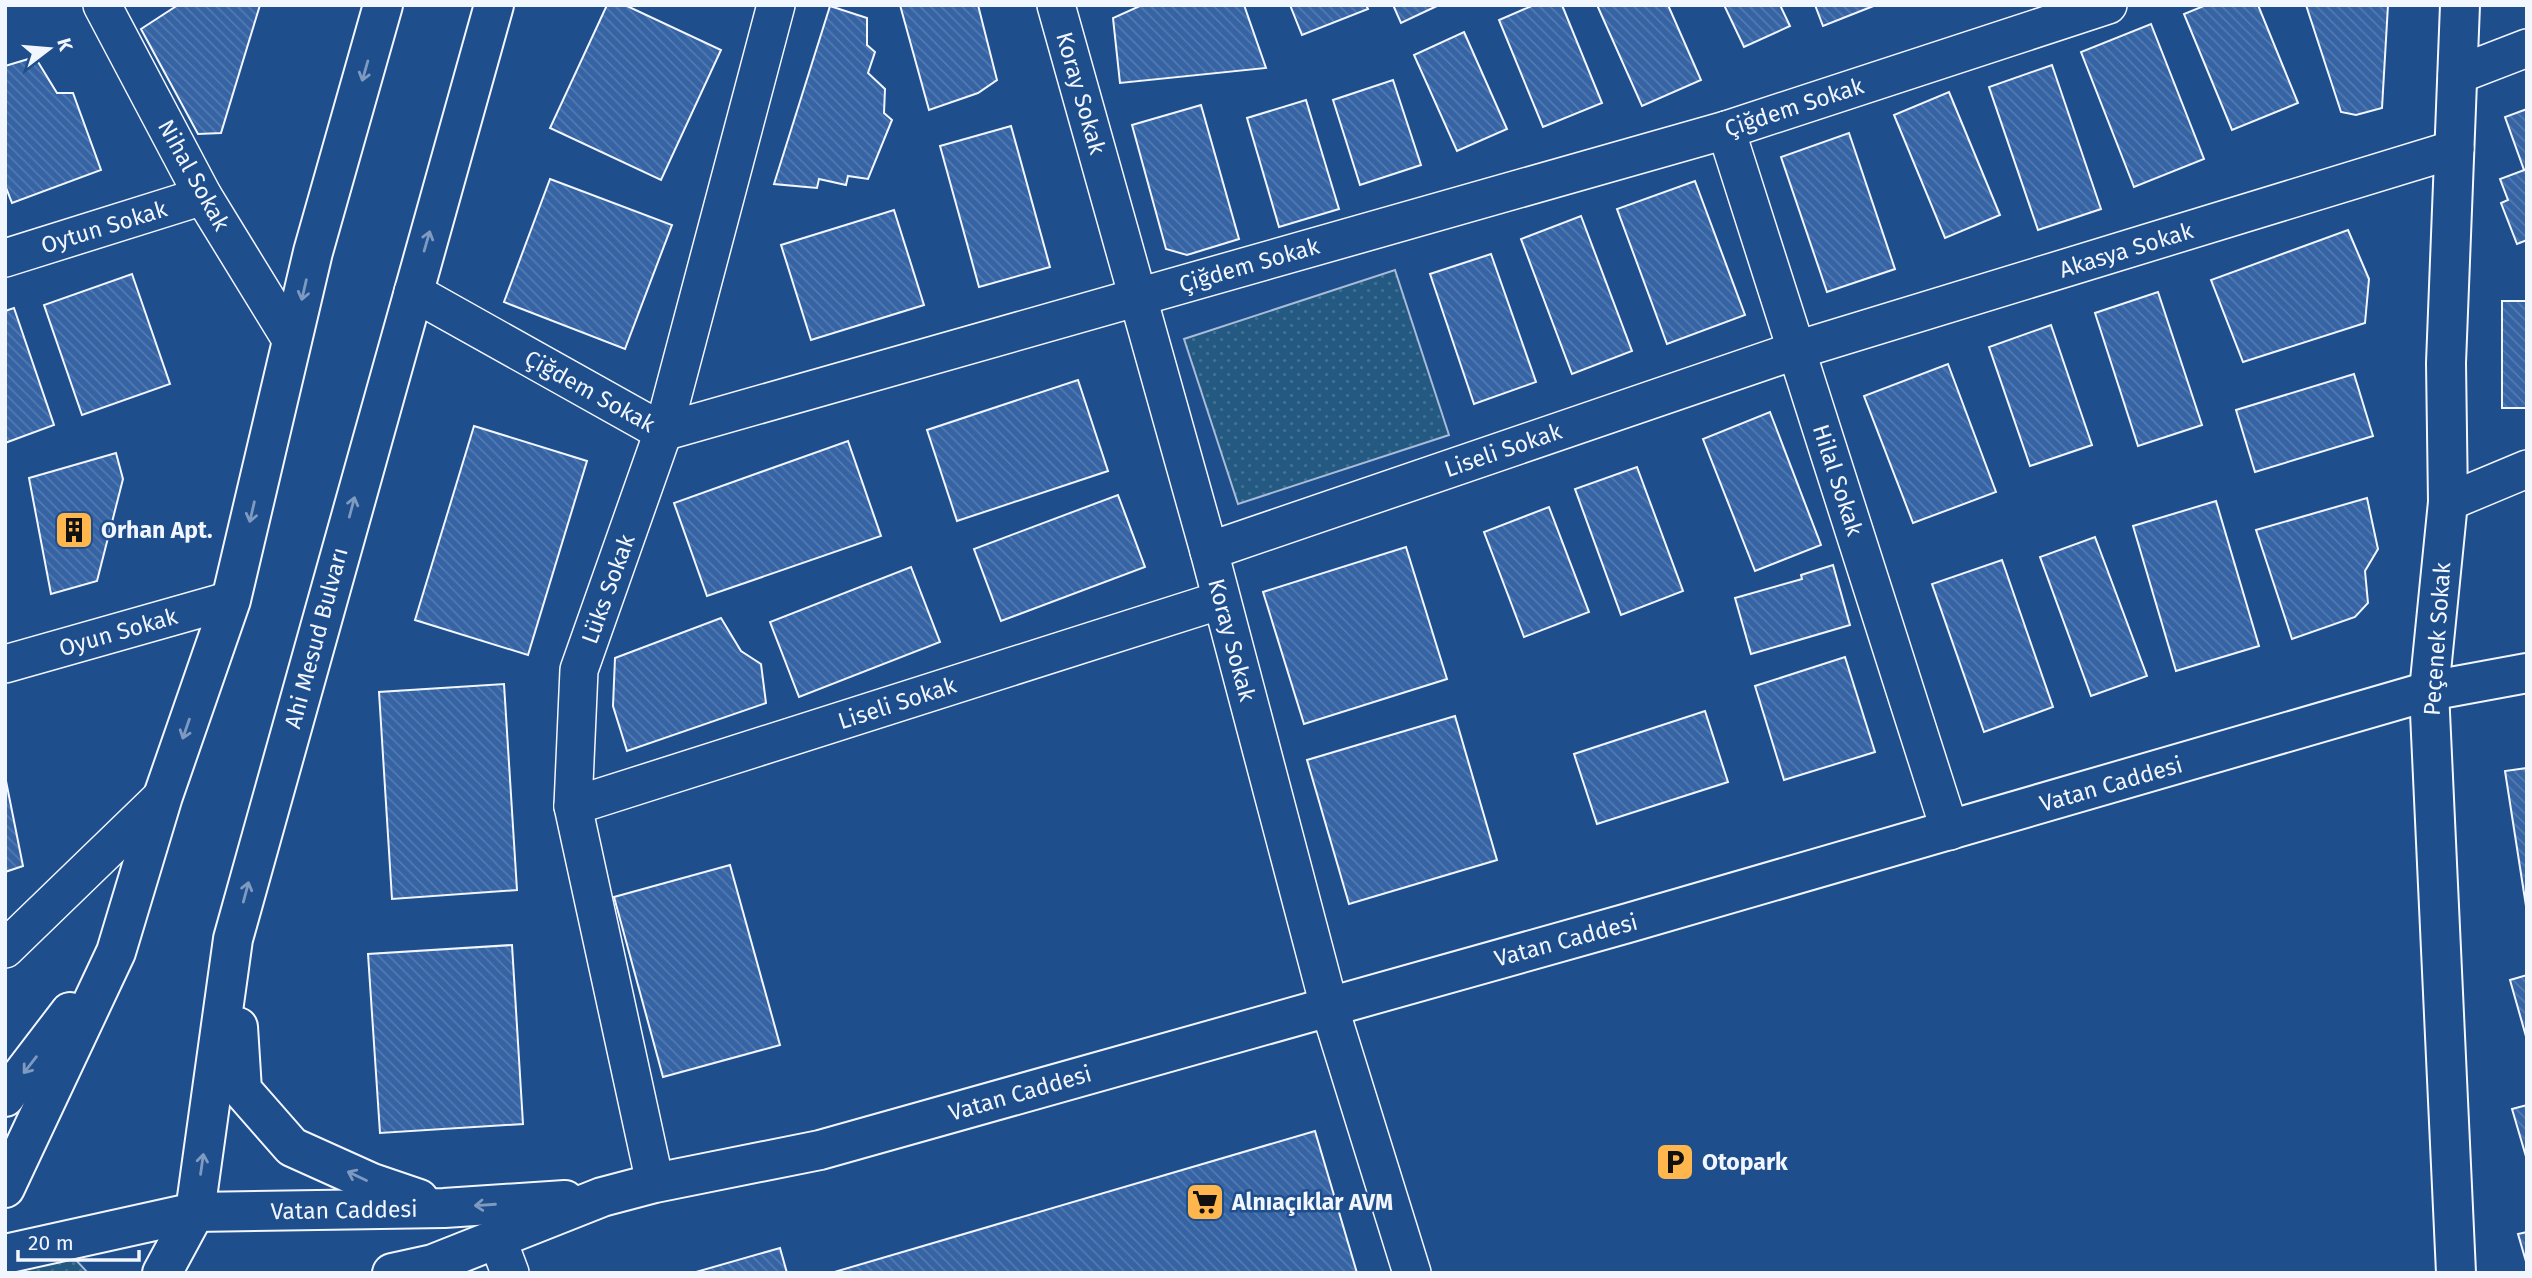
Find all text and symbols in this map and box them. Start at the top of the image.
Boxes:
north arrow [14,14,84,84]
street label: Koray Sokak [1050,29,1112,158]
text: K [52,35,78,54]
one-way arrow [357,60,370,82]
street label: Çiğdem Sokak [1721,71,1867,143]
street label: Nihal Sokak [152,115,236,236]
street label: Oytun Sokak [38,195,171,259]
street label: Akasya Sokak [2056,216,2197,284]
one-way arrow [421,230,434,253]
street label: Çiğdem Sokak [1176,232,1323,298]
one-way arrow [297,278,310,301]
street label: Çiğdem Sokak [520,344,660,438]
street label: Liseli Sokak [1441,417,1566,483]
street label: Hilal Sokak [1807,421,1869,539]
one-way arrow [347,496,360,518]
one-way arrow [244,500,257,522]
building icon: Orhan Apt. [53,509,95,551]
place label: Orhan Apt. [101,516,213,544]
street label: Lüks Sokak [575,530,641,648]
street label: Ahi Mesud Bulvarı [278,544,354,732]
street label: Peçenek Sokak [2418,561,2456,717]
street label: Koray Sokak [1202,576,1262,705]
street label: Oyun Sokak [56,602,181,662]
street label: Liseli Sokak [835,671,960,735]
one-way arrow [179,718,191,740]
street label: Vatan Caddesi [2036,750,2186,818]
one-way arrow [240,881,253,904]
street label: Vatan Caddesi [1491,907,1641,973]
one-way arrow [22,1055,37,1073]
street label: Vatan Caddesi [945,1059,1095,1127]
parking icon: Otopark [1654,1141,1696,1183]
place label: Otopark [1702,1148,1788,1176]
one-way arrow [195,1154,208,1176]
one-way arrow [346,1169,368,1182]
supermarket icon: Alnıaçıklar AVM [1184,1181,1226,1223]
place label: Alnıaçıklar AVM [1231,1188,1393,1217]
street label: Vatan Caddesi [270,1195,418,1225]
one-way arrow [474,1199,497,1212]
scale bar [18,1218,138,1262]
text: 20 m [28,1230,74,1256]

